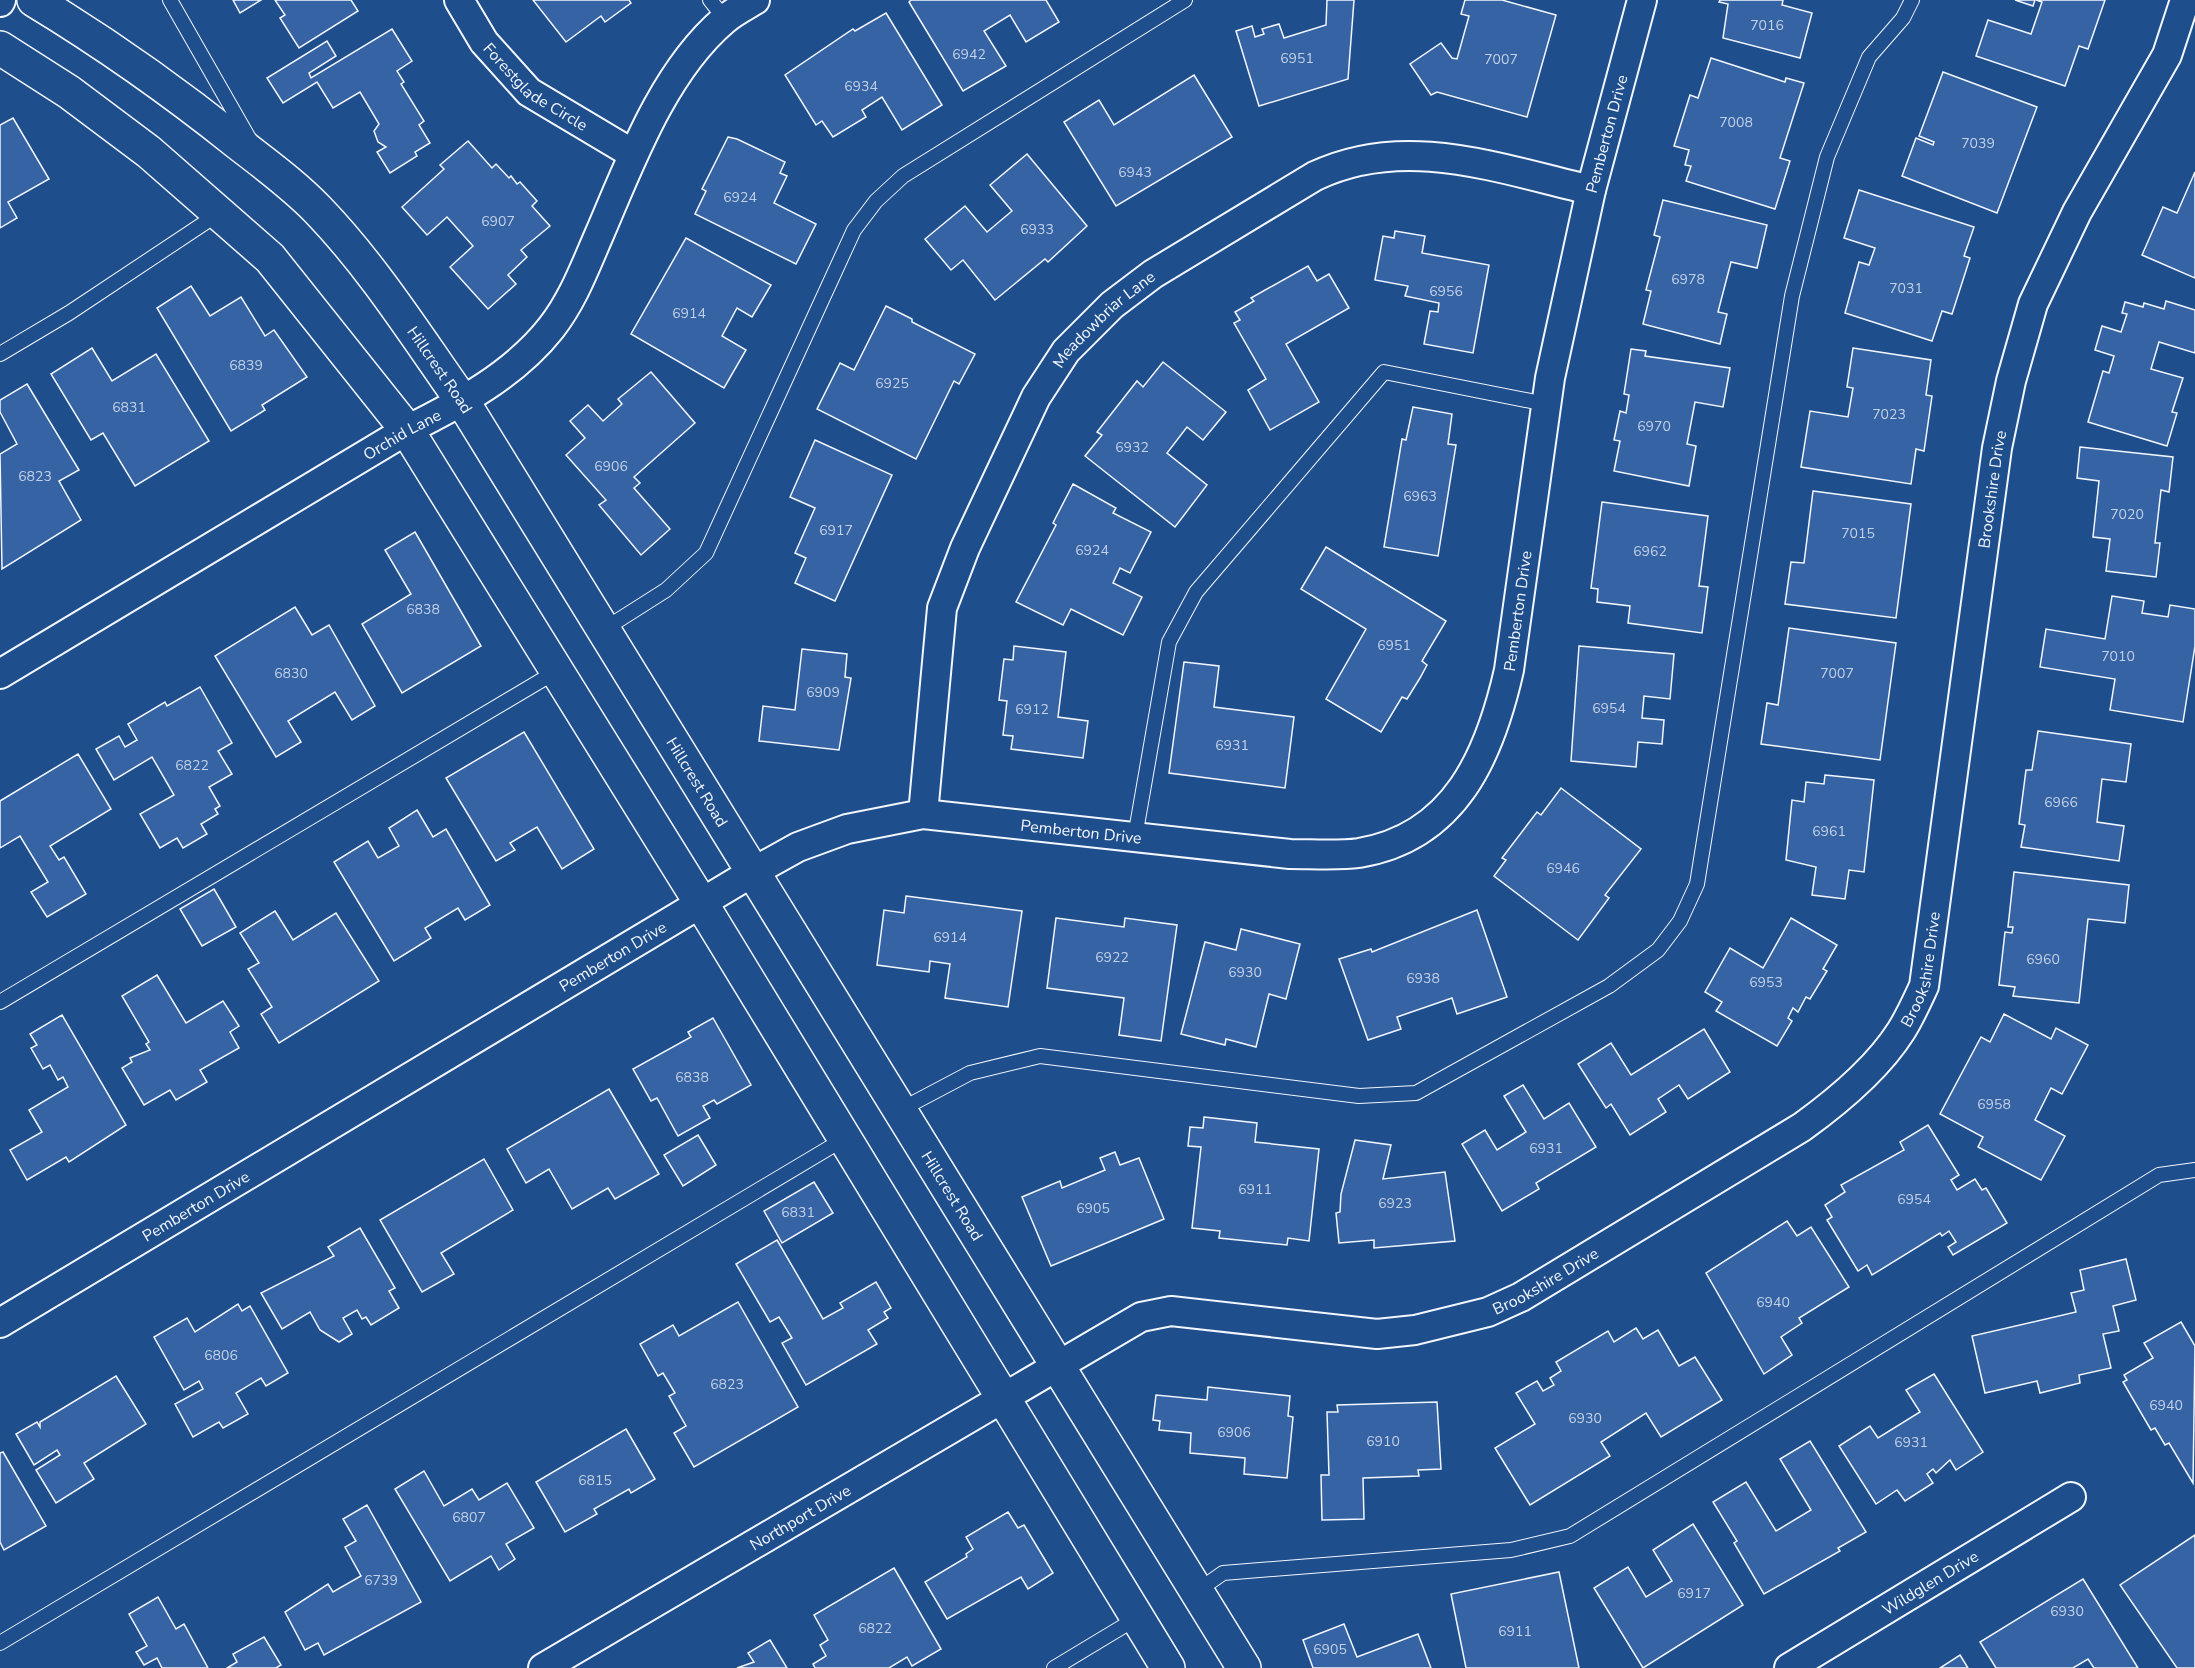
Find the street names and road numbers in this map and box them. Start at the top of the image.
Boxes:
street label: Forestglade Circle [478,38,592,137]
street label: Pemberton Drive [1581,72,1633,196]
street label: Meadowbriar Lane [1048,266,1160,373]
street label: Hillcrest Road [402,322,477,418]
street label: Orchid Lane [359,404,445,466]
street label: Brookshire Drive [1974,428,2012,550]
street label: Pemberton Drive [1499,549,1538,673]
street label: Hillcrest Road [661,733,733,831]
street label: Pemberton Drive [1019,815,1143,850]
street label: Brookshire Drive [1896,910,1946,1031]
street label: Pemberton Drive [555,916,671,998]
street label: Hillcrest Road [916,1147,988,1245]
street label: Pemberton Drive [138,1166,254,1247]
street label: Brookshire Drive [1489,1243,1603,1320]
street label: Northport Drive [746,1480,855,1556]
street label: Wildglen Drive [1878,1546,1983,1621]

